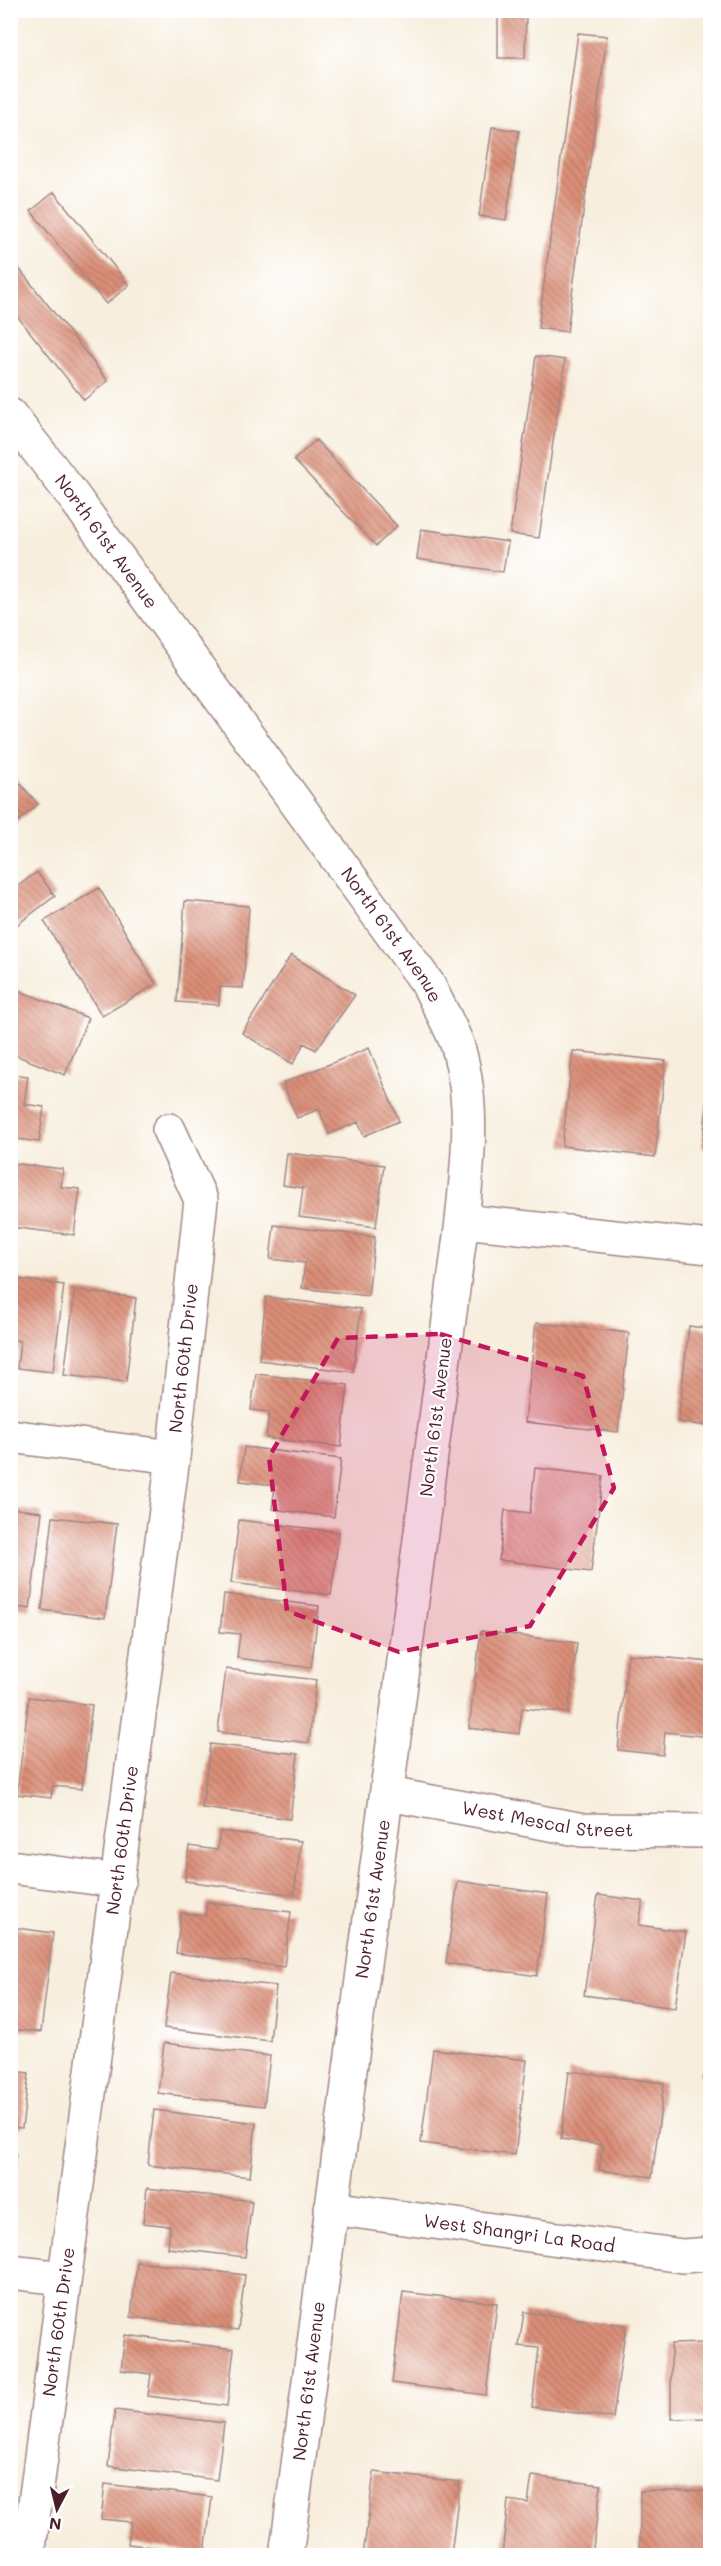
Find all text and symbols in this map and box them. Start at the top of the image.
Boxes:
street label: North 61st Avenue [50,469,164,613]
street label: North 61st Avenue [336,862,448,1006]
street label: North 60th Drive [163,1282,203,1434]
street label: North 61st Avenue [413,1336,457,1498]
street label: North 60th Drive [100,1764,143,1916]
street label: West Mescal Street [460,1795,633,1841]
street label: North 61st Avenue [349,1818,395,1980]
street label: West Shangri La Road [422,2208,617,2258]
street label: North 60th Drive [36,2246,80,2398]
street label: North 61st Avenue [286,2300,330,2462]
north arrow [27,2479,87,2539]
text: N [48,2513,62,2536]

